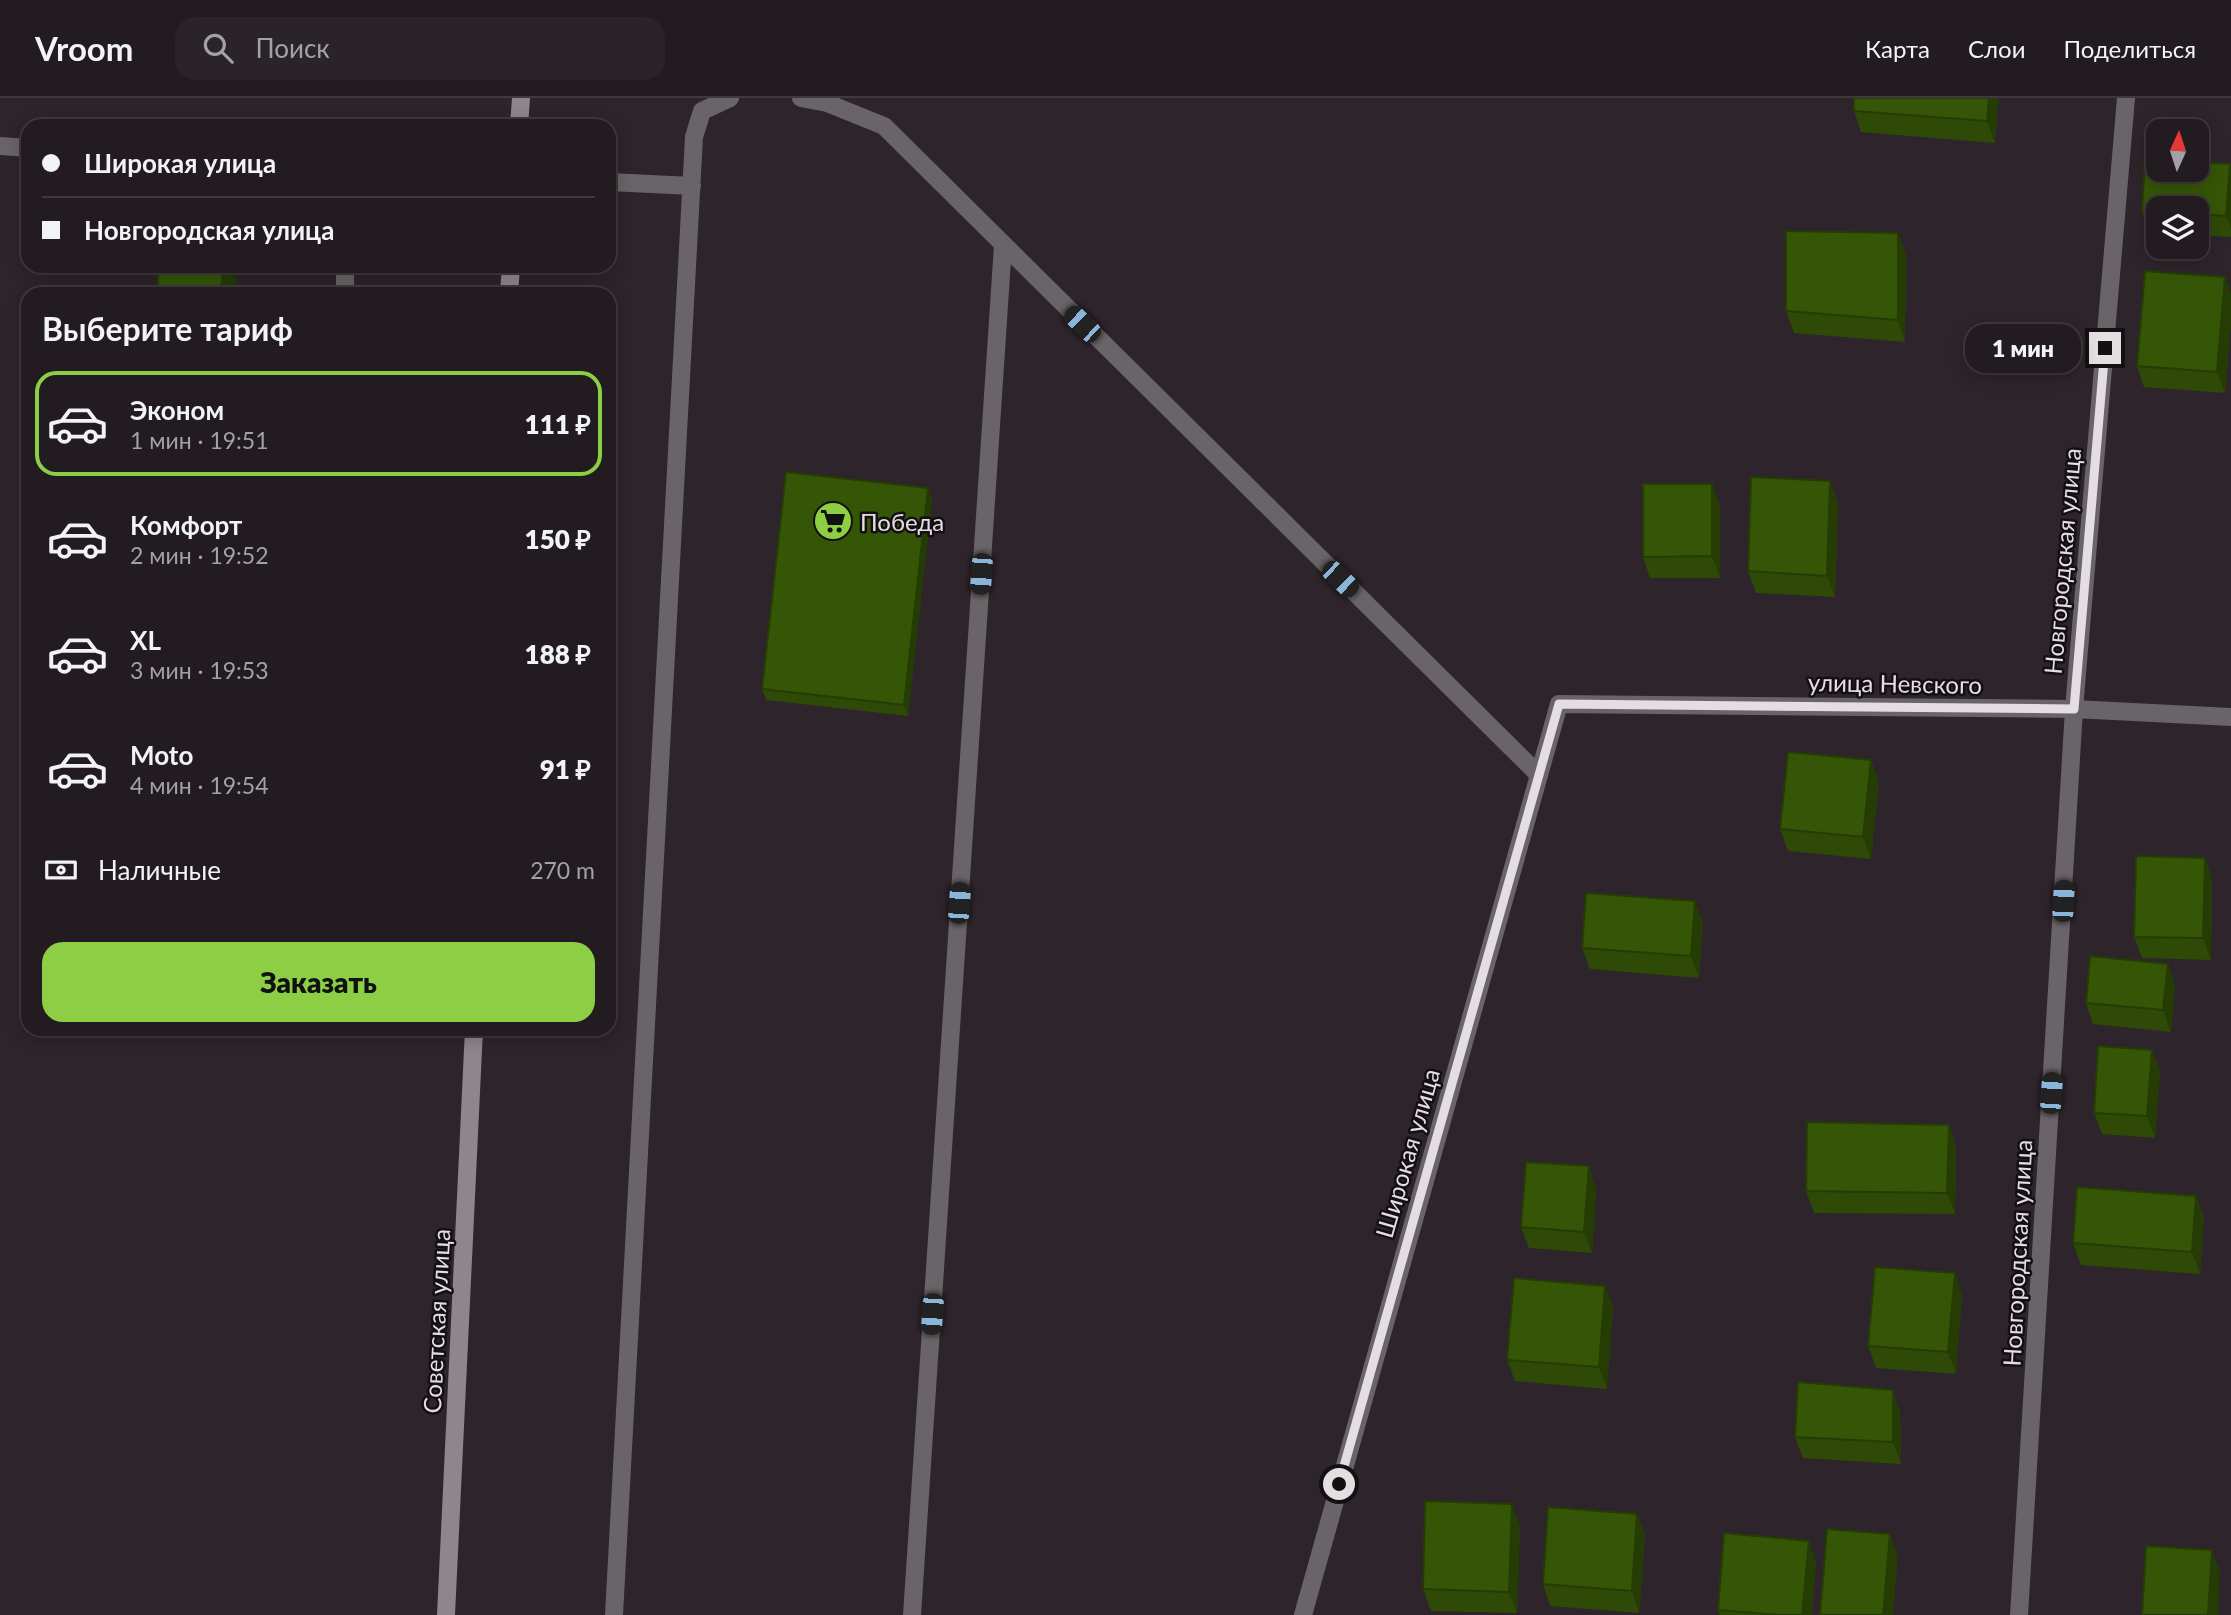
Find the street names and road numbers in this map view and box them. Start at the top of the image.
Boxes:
street label: Новгородская улица [2038,447,2086,675]
street label: улица Невского [1808,667,1982,699]
street label: Широкая улица [1369,1065,1445,1241]
street label: Новгородская улица [1997,1139,2037,1367]
street label: Советская улица [417,1228,455,1414]

